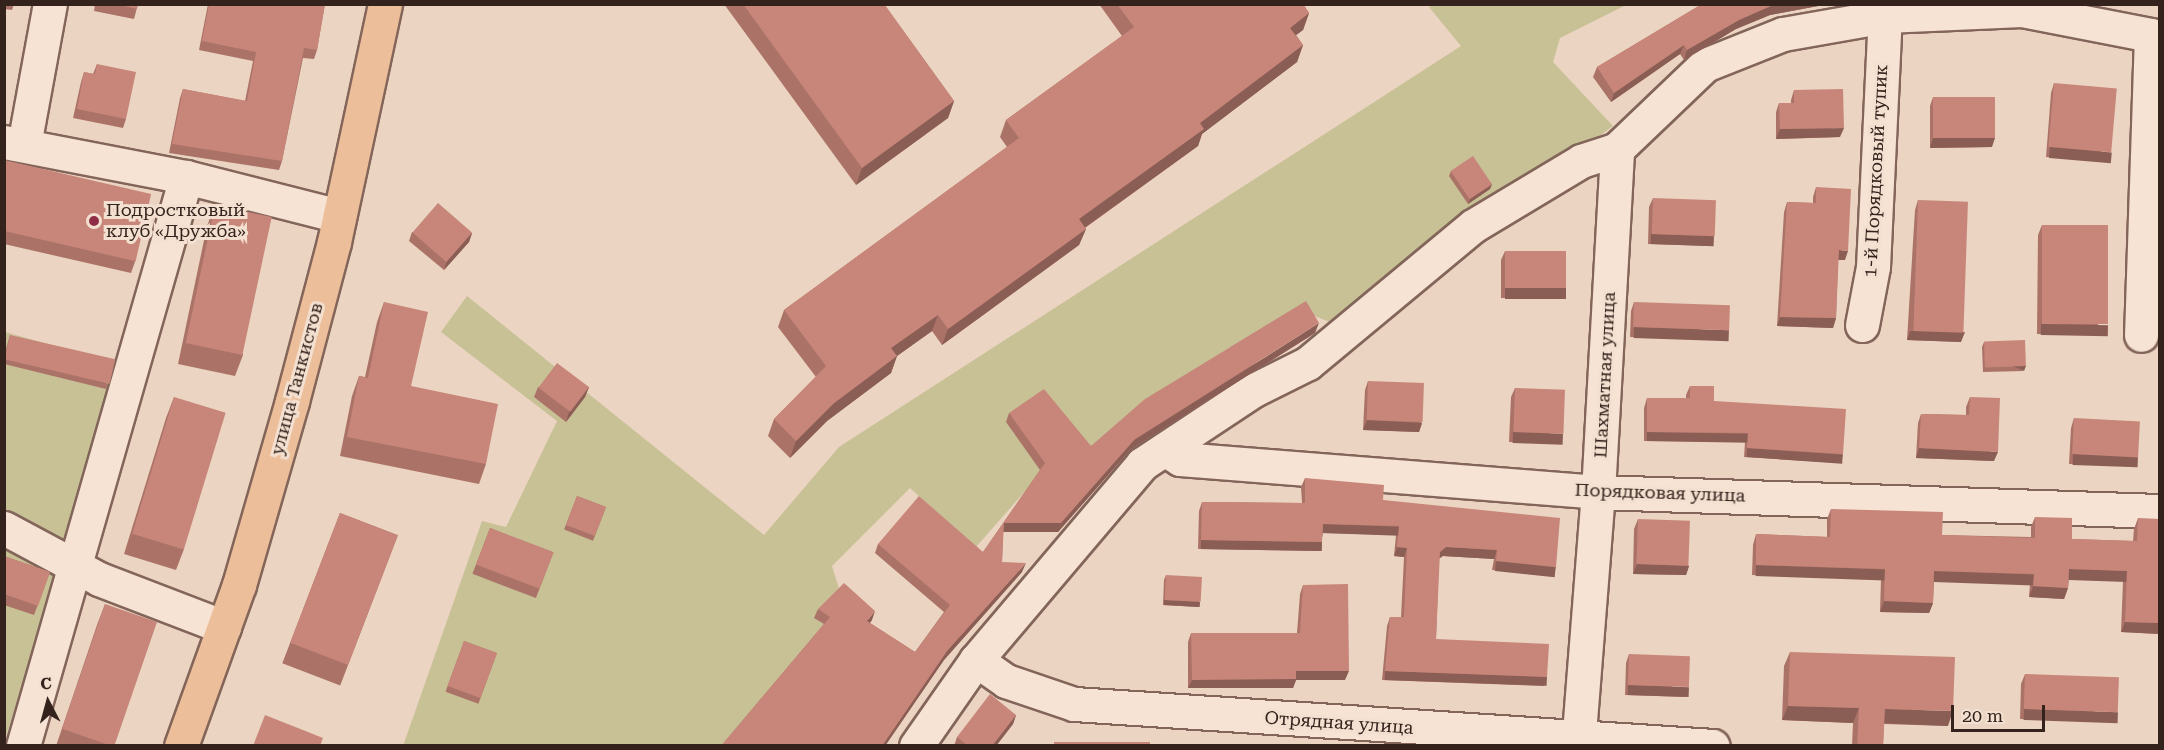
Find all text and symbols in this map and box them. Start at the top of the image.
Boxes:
street label: 1-й Порядковый тупик [1860,64,1892,278]
place label: Подростковый клуб «Дружба» [106,200,246,242]
marker: Подростковый клуб «Дружба» [87,214,101,228]
street label: Шахматная улица [1590,291,1620,459]
street label: улица Танкистов [266,301,328,457]
street label: Порядковая улица [1574,479,1746,507]
north arrow [18,672,78,732]
text: С [39,674,53,694]
scale bar [1954,693,2048,731]
text: 20 m [1962,705,2003,726]
street label: Отрядная улица [1264,707,1414,739]

